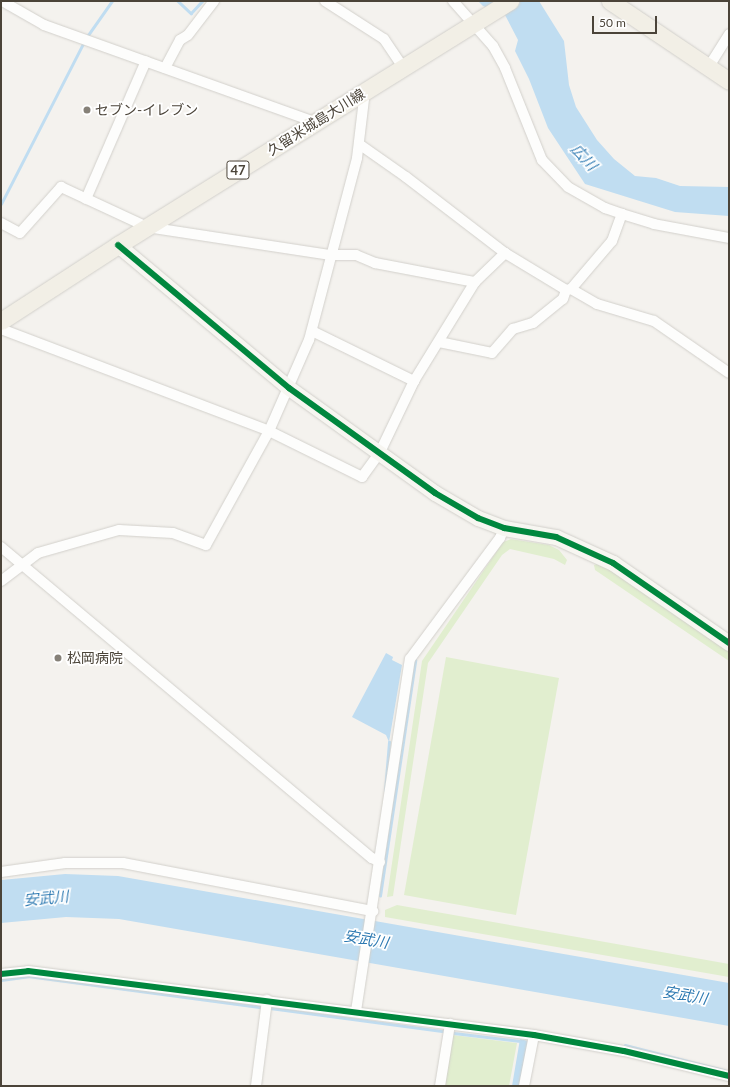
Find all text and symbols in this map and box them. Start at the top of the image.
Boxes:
scale bar [594,8,659,34]
text: 50 m [599,15,626,30]
street label: 久留米城島大川線 [264,85,368,159]
place label: セブン-イレブン [95,102,198,118]
marker: セブン-イレブン [82,105,92,115]
water label: 広川 [567,140,601,174]
road number: 47 [226,159,250,181]
place label: 松岡病院 [67,650,123,666]
marker: 松岡病院 [52,652,64,664]
water label: 安武川 [23,887,69,909]
water label: 安武川 [342,926,390,952]
water label: 安武川 [661,982,709,1008]

